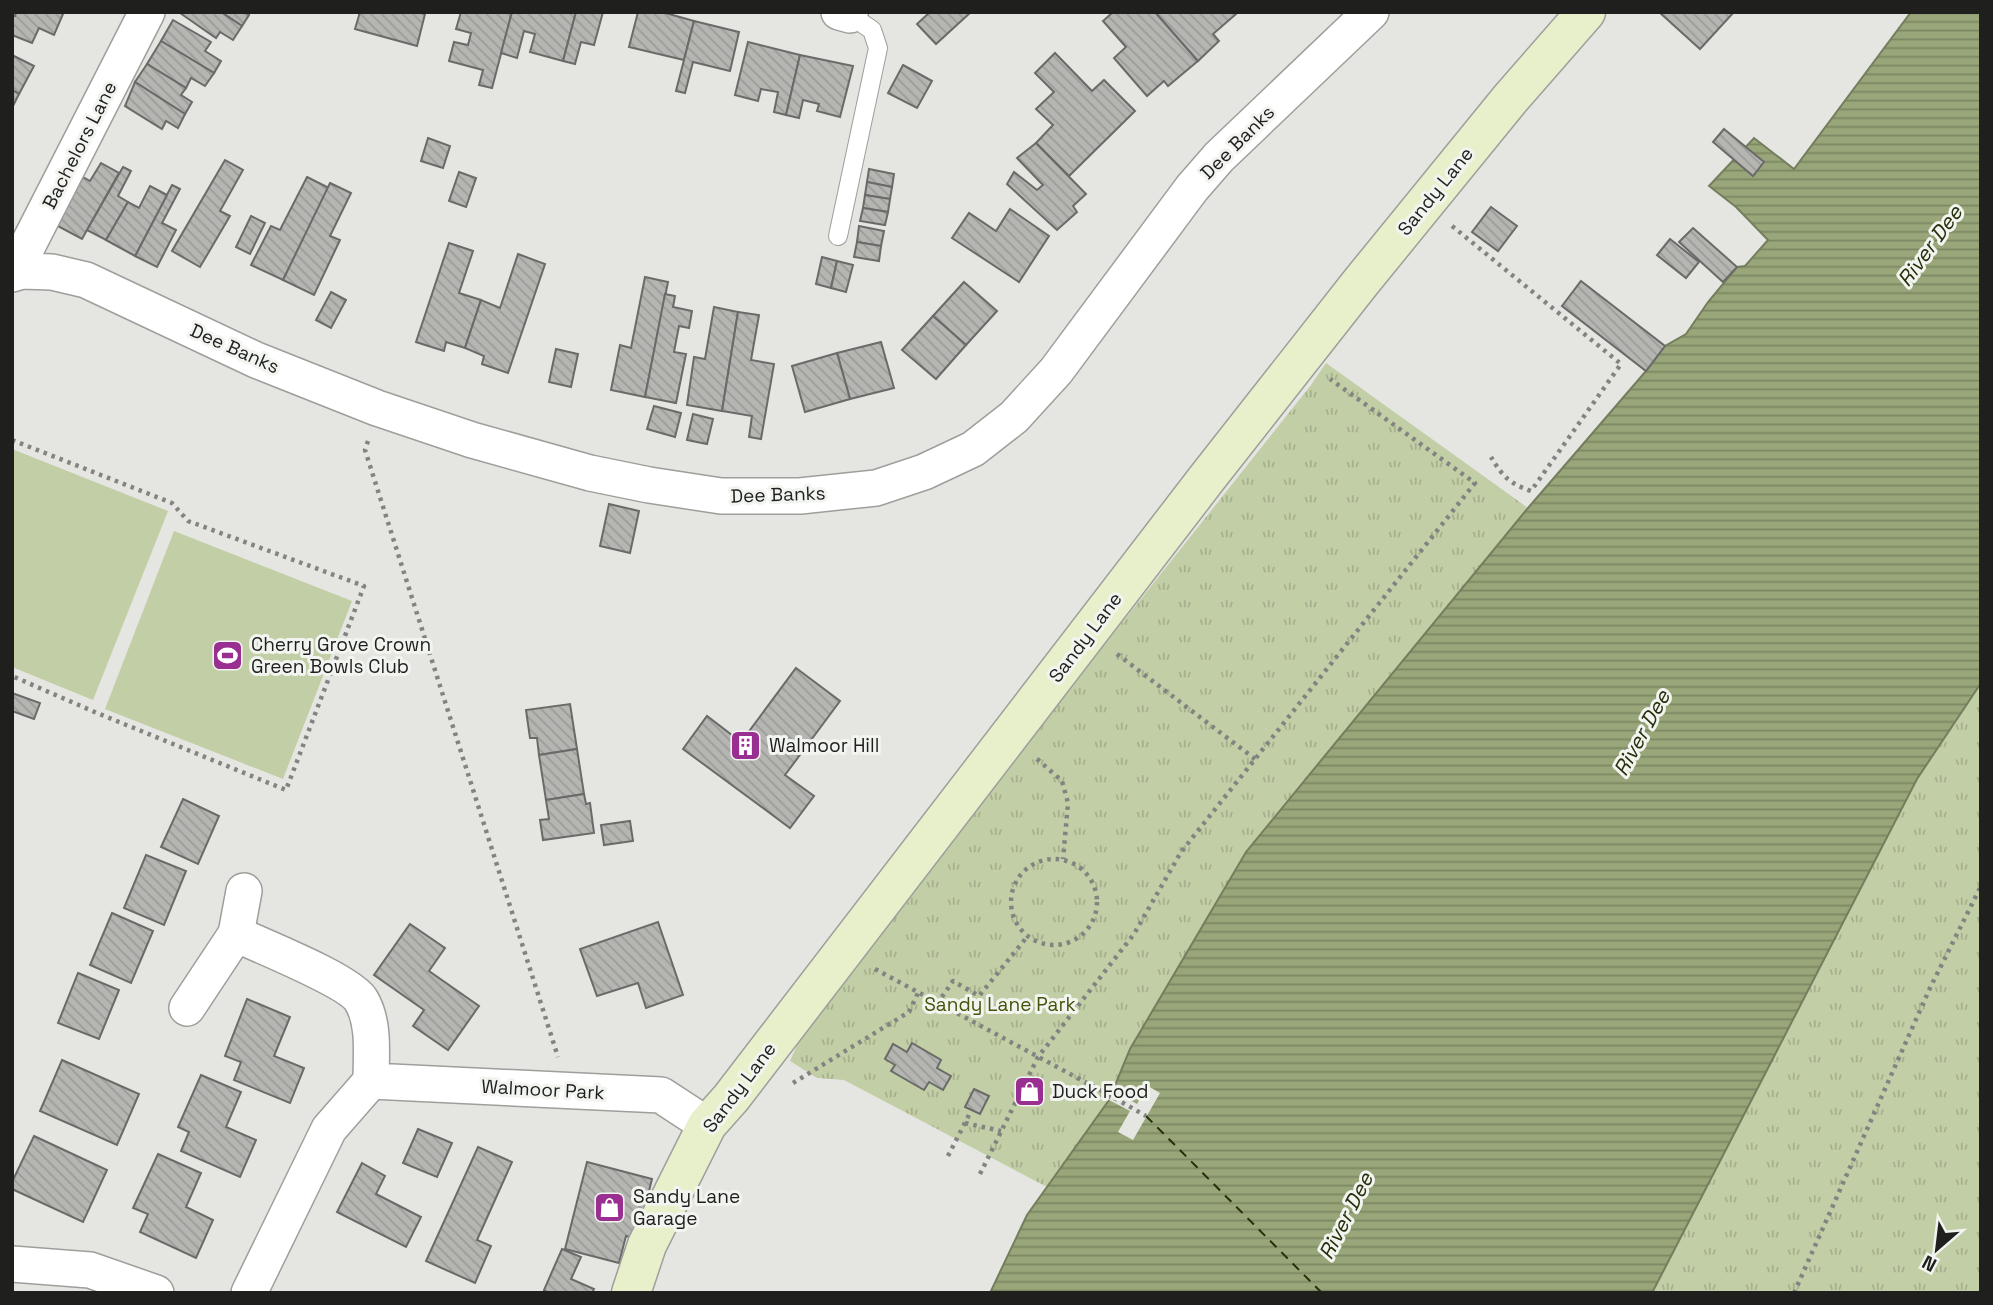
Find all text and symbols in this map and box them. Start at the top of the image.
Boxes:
street label: Bachelors Lane [37,77,122,213]
street label: Dee Banks [1195,100,1280,185]
street label: Sandy Lane [1392,142,1479,241]
water label: River Dee [1891,199,1969,292]
street label: Dee Banks [186,318,283,379]
street label: Dee Banks [730,480,826,509]
street label: Sandy Lane [1043,587,1128,688]
place label: Cherry Grove Crown Green Bowls Club [251,632,431,679]
sports icon: Cherry Grove Crown Green Bowls Club [211,638,245,672]
water label: River Dee [1607,684,1677,780]
building icon: Walmoor Hill [729,728,763,762]
place label: Walmoor Hill [769,733,879,758]
park label: Sandy Lane Park [924,992,1076,1017]
street label: Sandy Lane [697,1037,782,1138]
street label: Walmoor Park [481,1074,605,1105]
shop icon: Duck Food [1012,1074,1046,1108]
place label: Duck Food [1052,1079,1149,1104]
water label: River Dee [1312,1166,1380,1264]
place label: Sandy Lane Garage [633,1184,740,1231]
shop icon: Sandy Lane Garage [593,1190,627,1224]
north arrow [1902,1214,1972,1284]
text: N [1918,1250,1941,1278]

